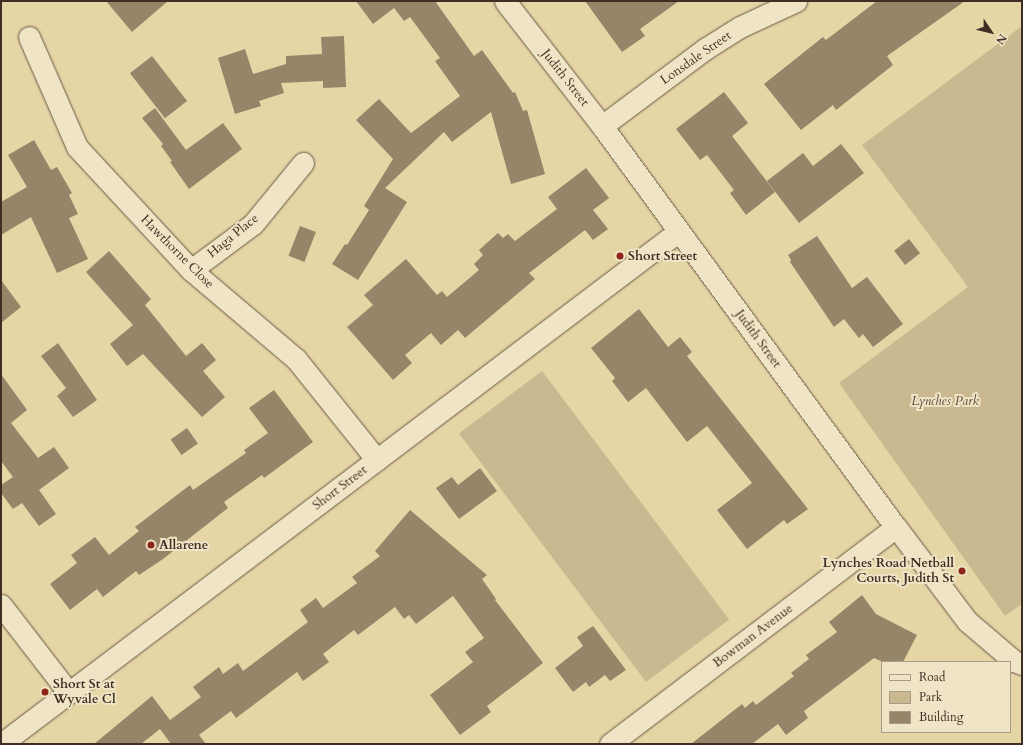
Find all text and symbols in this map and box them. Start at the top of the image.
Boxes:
north arrow [971,12,1011,52]
street label: Lonsdale Street [657,28,735,88]
text: N [992,31,1010,47]
street label: Judith Street [538,46,592,110]
street label: Haga Place [204,211,262,261]
street label: Hawthorne Close [137,212,217,292]
place label: Short Street [628,248,697,264]
marker: Short Street [615,251,625,261]
street label: Judith Street [732,307,784,371]
park label: Lynches Park [911,393,979,409]
street label: Short Street [310,462,370,514]
place label: Allarene [159,537,208,553]
marker: Allarene [146,540,156,550]
place label: Lynches Road Netball Courts, Judith St [823,556,954,587]
marker: Lynches Road Netball Courts, Judith St [957,566,967,576]
street label: Bowman Avenue [710,601,796,671]
legend [881,661,1011,733]
text: Road [919,669,945,685]
place label: Short St at Wyvale Cl [53,677,116,708]
marker: Short St at Wyvale Cl [40,687,50,697]
text: Park [919,689,942,705]
text: Building [919,709,963,725]

